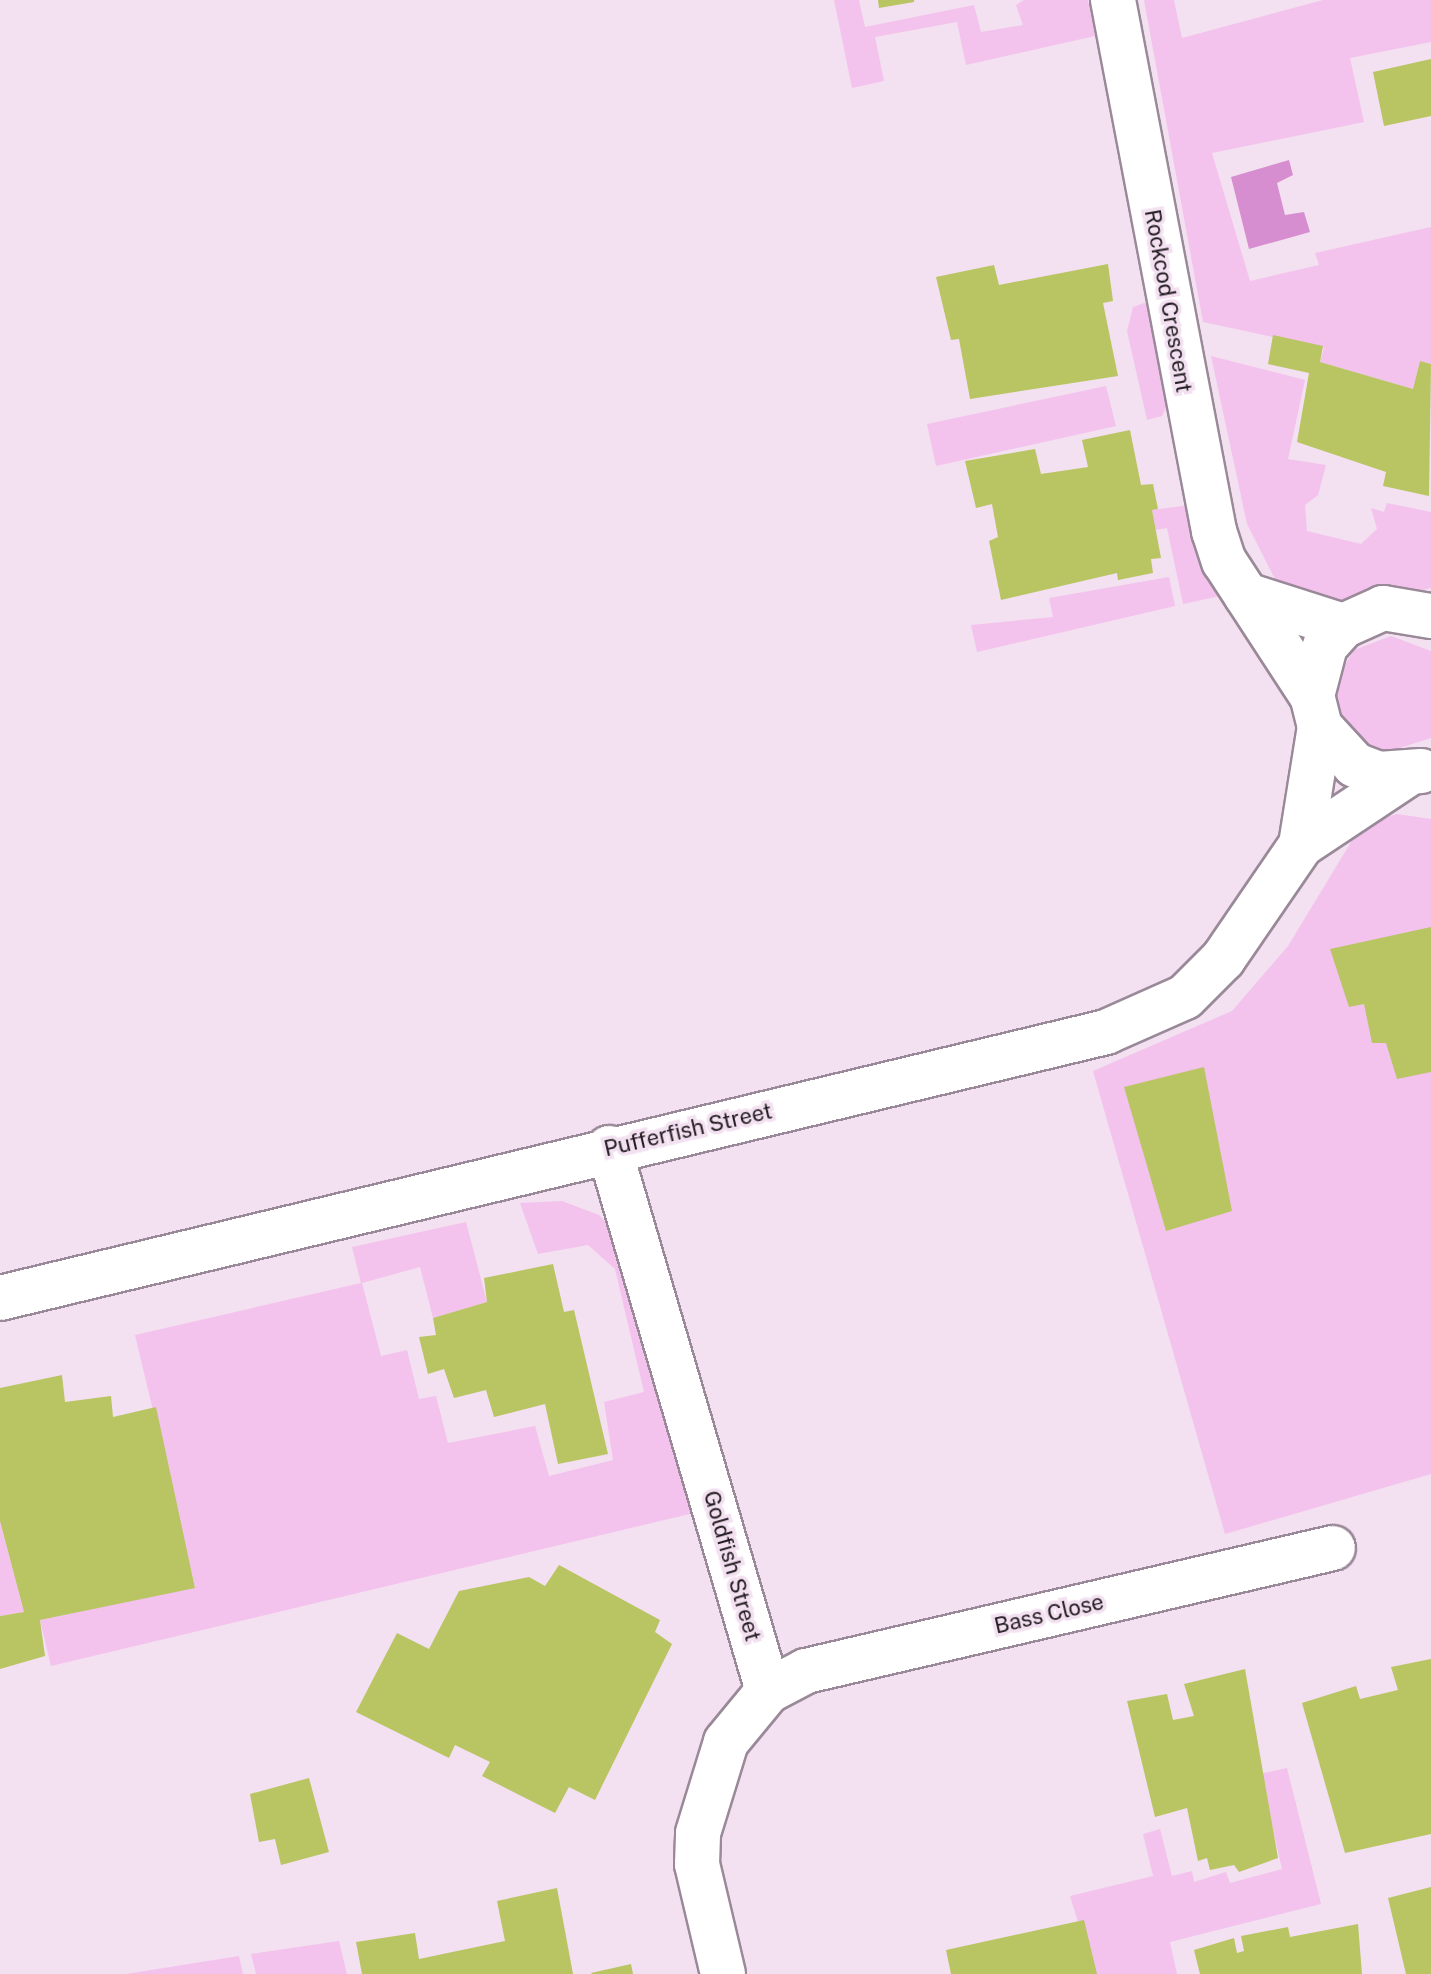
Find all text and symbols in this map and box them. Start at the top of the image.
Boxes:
street label: Rockcod Crescent [1139,207,1197,395]
street label: Pufferfish Street [601,1098,775,1162]
street label: Goldfish Street [698,1488,766,1644]
street label: Bass Close [992,1589,1106,1639]

